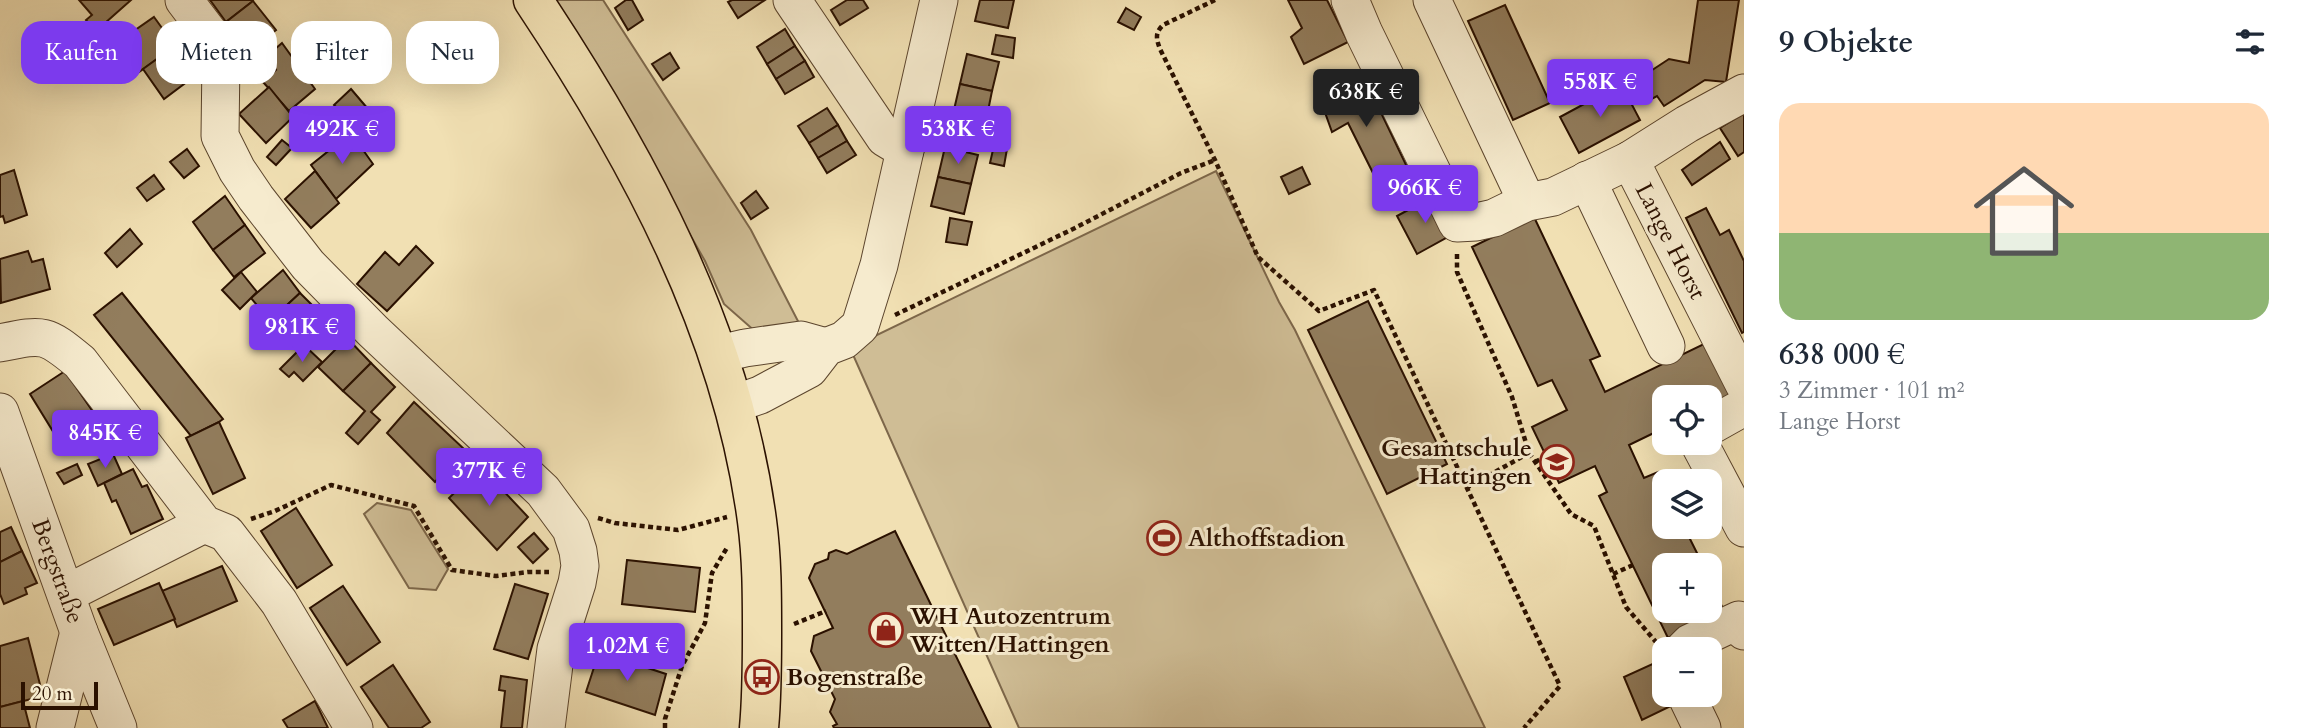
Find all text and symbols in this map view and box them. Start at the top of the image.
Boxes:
chip: Kaufen [21,21,142,84]
chip: Mieten [156,21,277,84]
chip: Filter [291,21,392,84]
chip: Neu [406,21,499,84]
text: 9 Objekte [1779,22,1913,63]
icon: filters [2231,23,2269,61]
pin: 558K € [1543,60,1657,119]
text: 558K € [1563,66,1637,97]
pin: 638K € [1309,69,1423,129]
text: 638K € [1329,76,1403,107]
pin: 492K € [285,106,399,166]
pin: 538K € [901,106,1015,166]
text: 492K € [305,113,379,144]
text: 538K € [921,113,995,144]
icon: home [1961,148,2087,274]
pin: 966K € [1368,166,1482,225]
text: 966K € [1388,172,1462,203]
street label: Lange Horst [1627,177,1714,306]
pin: 981K € [245,304,359,364]
text: 981K € [265,311,339,342]
text: 638 000 € [1779,334,1905,375]
text: 3 Zimmer · 101 m² [1779,375,1964,406]
map controls [1652,385,1722,707]
button: locate [1652,385,1722,455]
text: Lange Horst [1779,406,1900,437]
pin: 845K € [48,410,162,470]
text: 845K € [68,417,142,448]
place label: Gesamtschule Hattingen [1381,432,1533,493]
school or university icon: Gesamtschule Hattingen [1538,443,1576,481]
pin: 377K € [432,448,546,508]
text: 377K € [452,455,526,486]
button: layers [1652,469,1722,539]
street label: Bergstraße [23,514,92,628]
sports icon: Althoffstadion [1145,519,1183,557]
place label: Althoffstadion [1188,522,1346,555]
button: + [1652,553,1722,623]
place label: WH Autozentrum Witten/Hattingen [909,600,1112,661]
shop icon: WH Autozentrum Witten/Hattingen [867,611,905,649]
pin: 1.02M € [562,624,692,683]
text: 1.02M € [585,630,669,661]
button: − [1652,637,1722,707]
bus stop icon: Bogenstraße [743,658,781,696]
place label: Bogenstraße [786,661,923,694]
scale bar [21,679,98,711]
text: 20 m [32,681,73,707]

